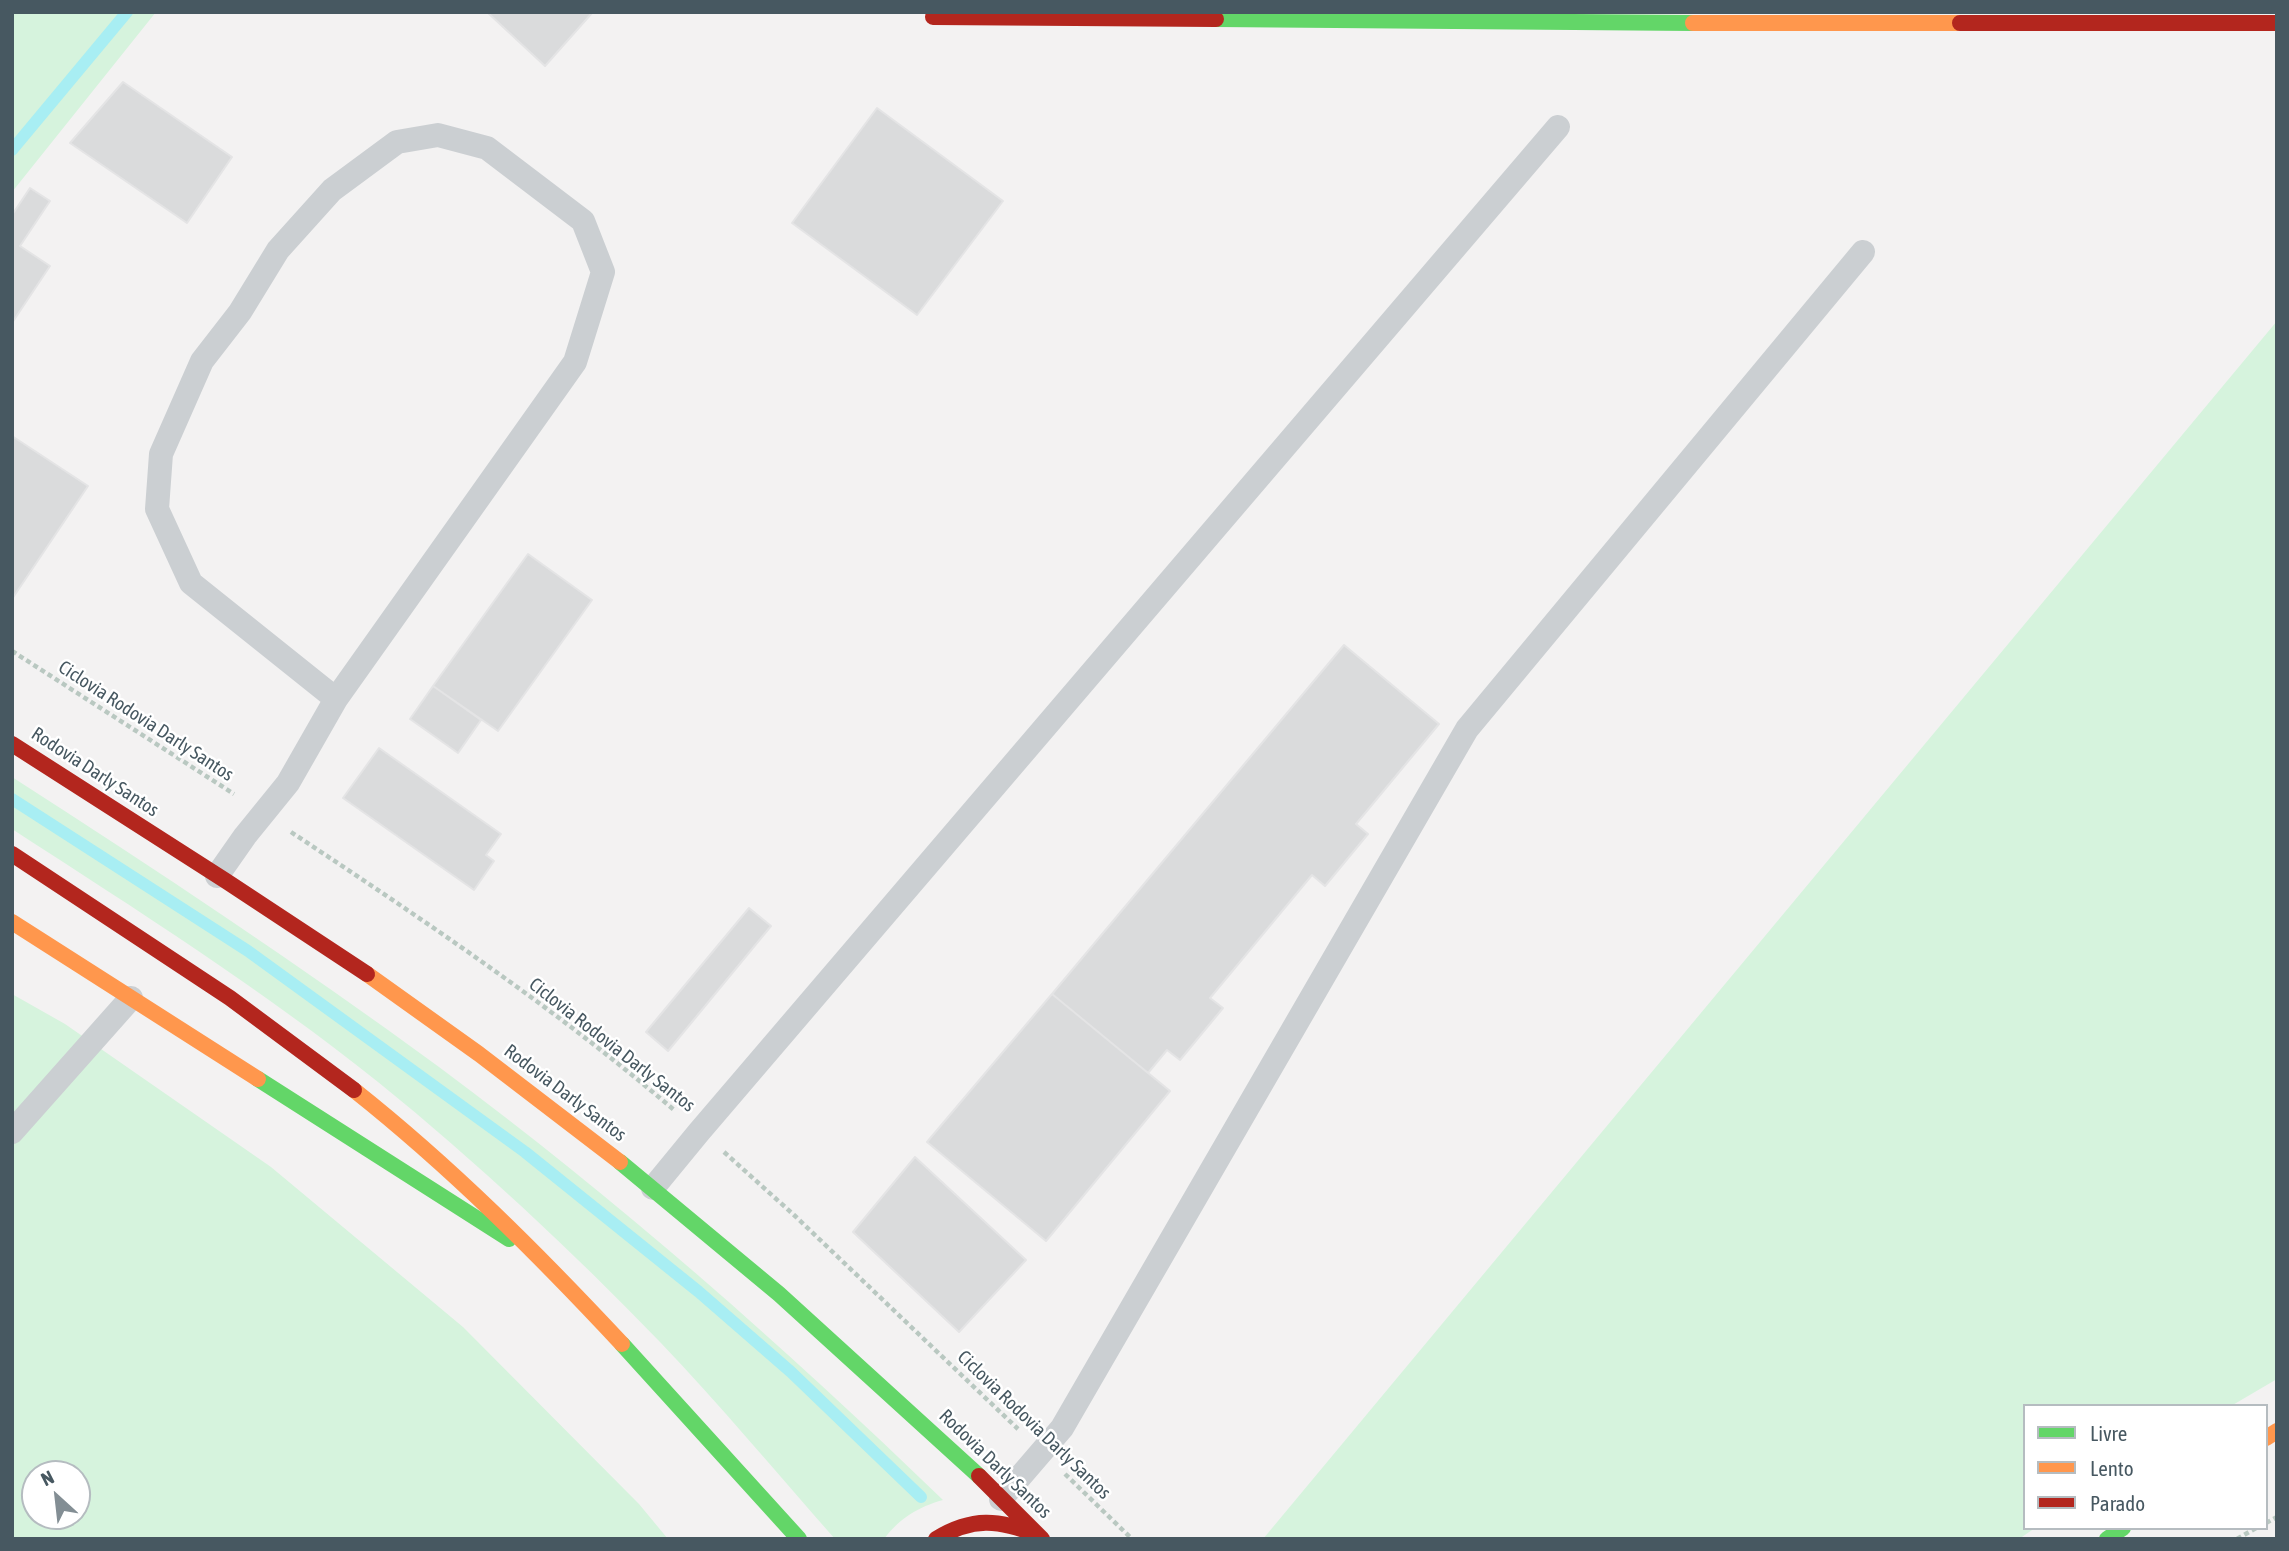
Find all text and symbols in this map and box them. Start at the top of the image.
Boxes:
street label: Ciclovia Rodovia Darly Santos [54,656,238,786]
street label: Rodovia Darly Santos [27,722,163,822]
street label: Ciclovia Rodovia Darly Santos [524,973,700,1117]
street label: Rodovia Darly Santos [499,1040,631,1146]
street label: Ciclovia Rodovia Darly Santos [953,1346,1115,1504]
legend [2023,1404,2268,1530]
street label: Rodovia Darly Santos [934,1405,1056,1523]
text: Livre [2090,1421,2127,1445]
text: Lento [2090,1456,2134,1480]
north arrow [21,1460,91,1530]
text: N [37,1466,57,1490]
text: Parado [2090,1491,2145,1515]

